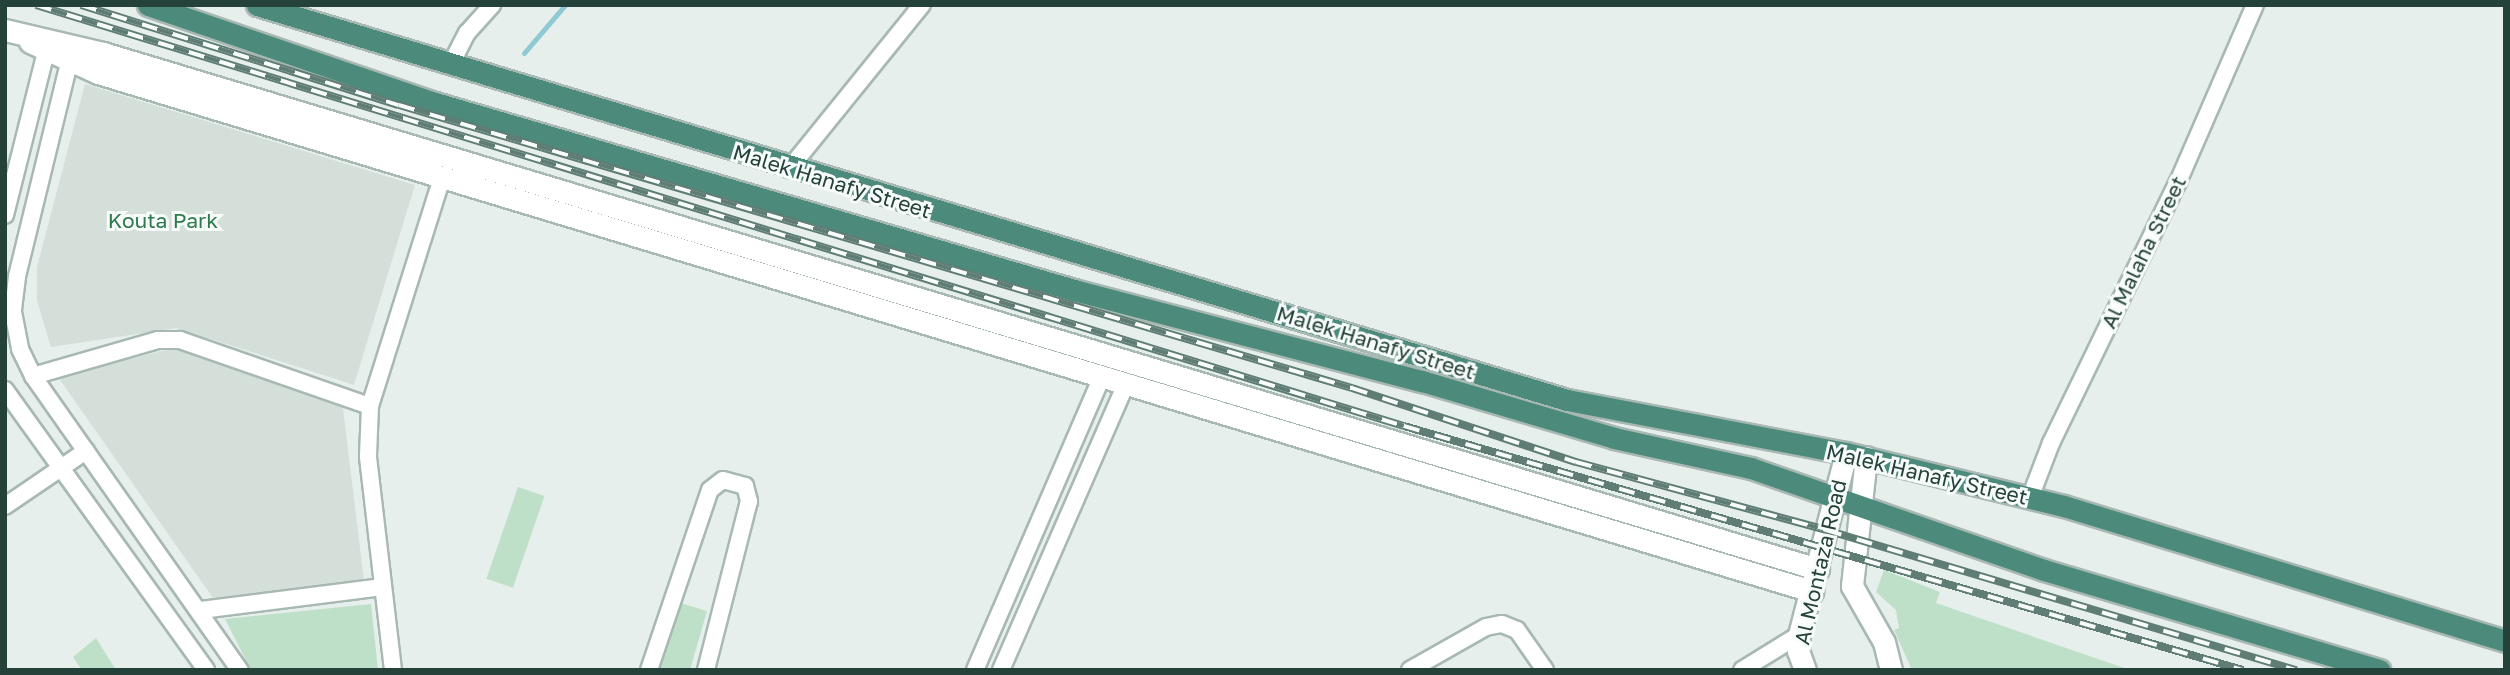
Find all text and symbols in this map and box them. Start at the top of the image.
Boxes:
street label: Malek Hanafy Street [730,139,934,223]
street label: Al Malaha Street [2095,172,2191,332]
park label: Kouta Park [108,207,218,233]
street label: Malek Hanafy Street [1274,300,1478,384]
street label: Malek Hanafy Street [1824,439,2030,509]
street label: Al Montaza Road [1789,477,1851,647]

